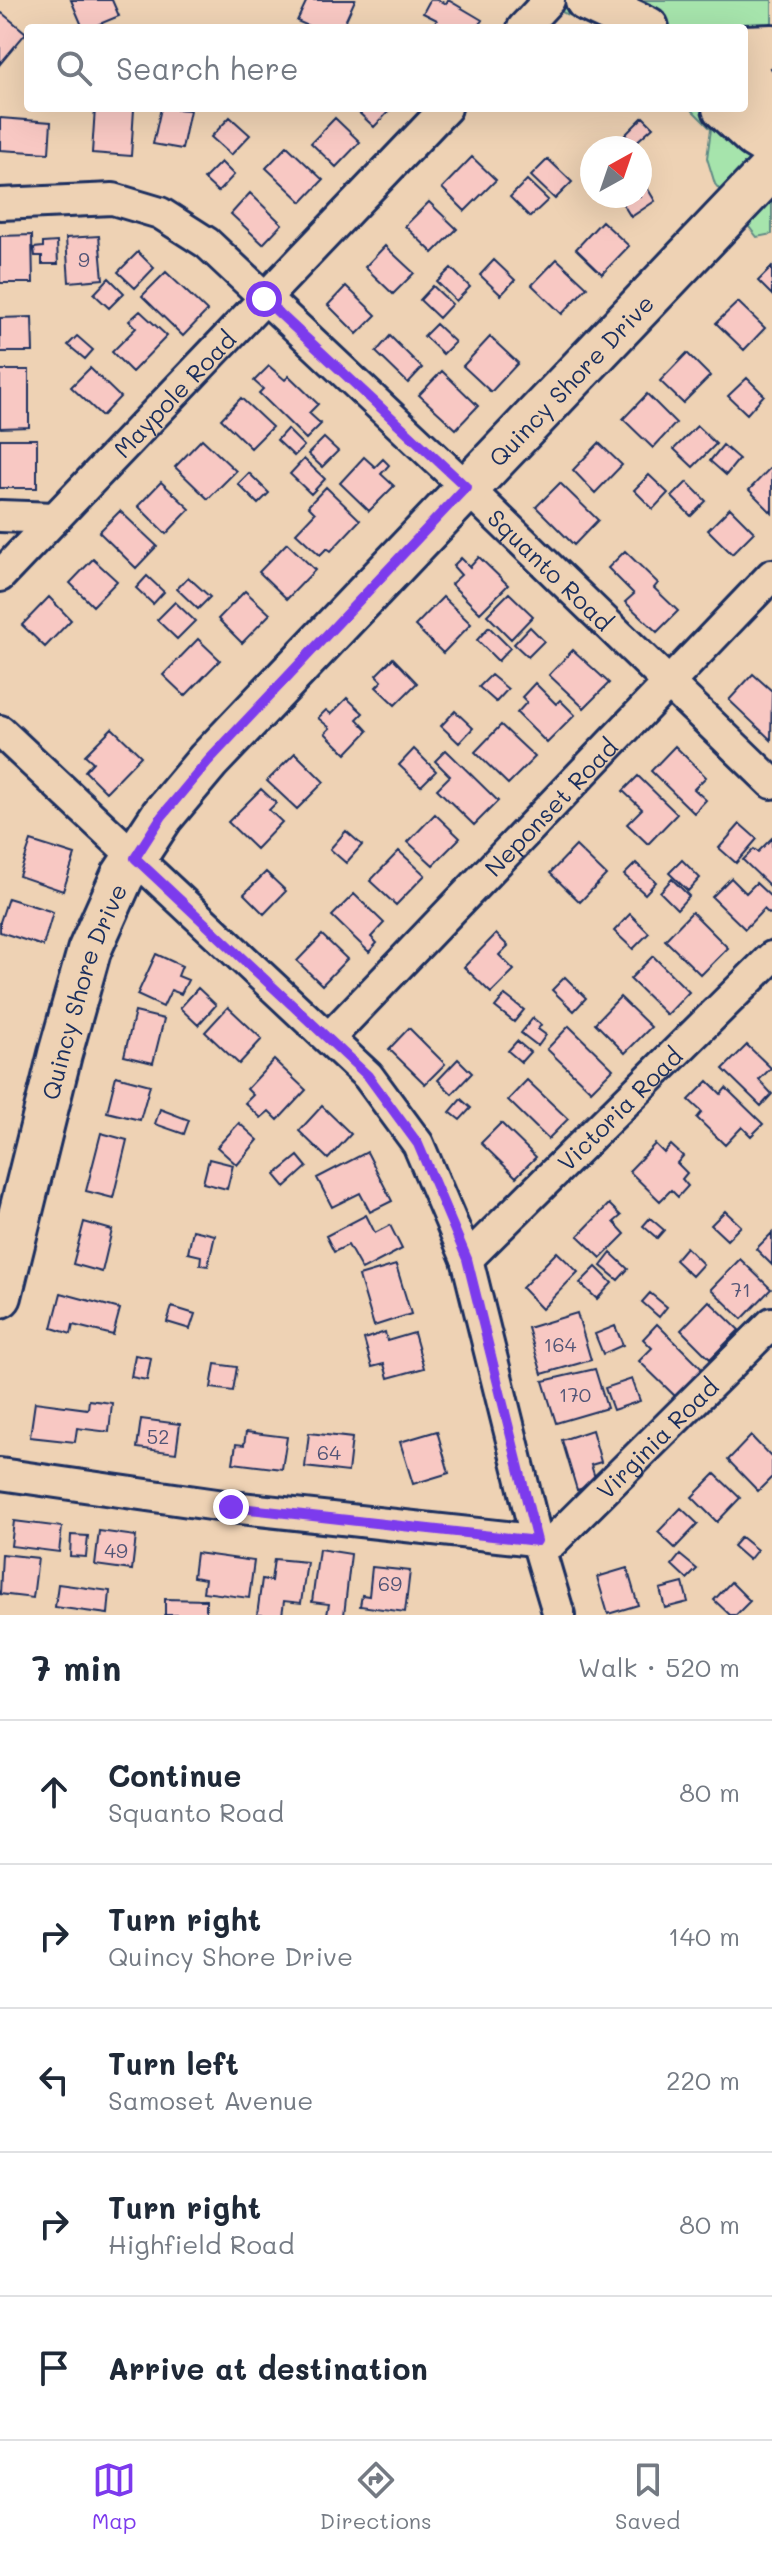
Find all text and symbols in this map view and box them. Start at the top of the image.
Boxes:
search box [24,24,748,112]
icon: search [52,46,96,90]
text: Search here [116,48,299,88]
north arrow [580,136,652,208]
house number: 9 [78,246,90,272]
route start [246,281,282,317]
street label: Quincy Shore Drive [481,287,660,473]
street label: Maypole Road [106,324,242,464]
street label: Squanto Road [482,502,620,637]
street label: Neponset Road [477,731,623,882]
street label: Quincy Shore Drive [34,878,133,1103]
street label: Victoria Road [550,1040,688,1177]
house number: 71 [731,1276,751,1302]
house number: 164 [544,1331,577,1357]
street label: Virginia Road [589,1371,724,1505]
house number: 170 [559,1381,591,1407]
house number: 52 [147,1423,169,1449]
house number: 64 [317,1439,341,1465]
route end [213,1489,249,1525]
house number: 49 [104,1537,128,1563]
house number: 69 [378,1570,402,1596]
text: 7 min [32,1645,121,1690]
text: Walk · 520 m [578,1650,740,1684]
text: Continue [108,1755,241,1795]
icon: ahead [32,1770,76,1814]
text: 80 m [679,1775,740,1809]
text: Squanto Road [108,1795,284,1829]
text: Turn right [108,1899,261,1939]
icon: right [32,1914,76,1958]
text: 140 m [668,1919,740,1953]
text: Quincy Shore Drive [108,1939,353,1973]
text: Turn left [108,2043,239,2083]
icon: left [32,2058,76,2102]
text: 220 m [666,2063,740,2097]
text: Samoset Avenue [108,2083,313,2117]
text: Turn right [108,2187,261,2227]
icon: right [32,2202,76,2246]
text: 80 m [679,2207,740,2241]
text: Highfield Road [108,2227,295,2261]
icon: arrive [32,2346,76,2390]
text: Arrive at destination [108,2348,428,2388]
tab: Map [92,2458,137,2535]
tab: Directions [320,2458,432,2535]
tab: Saved [615,2458,680,2535]

